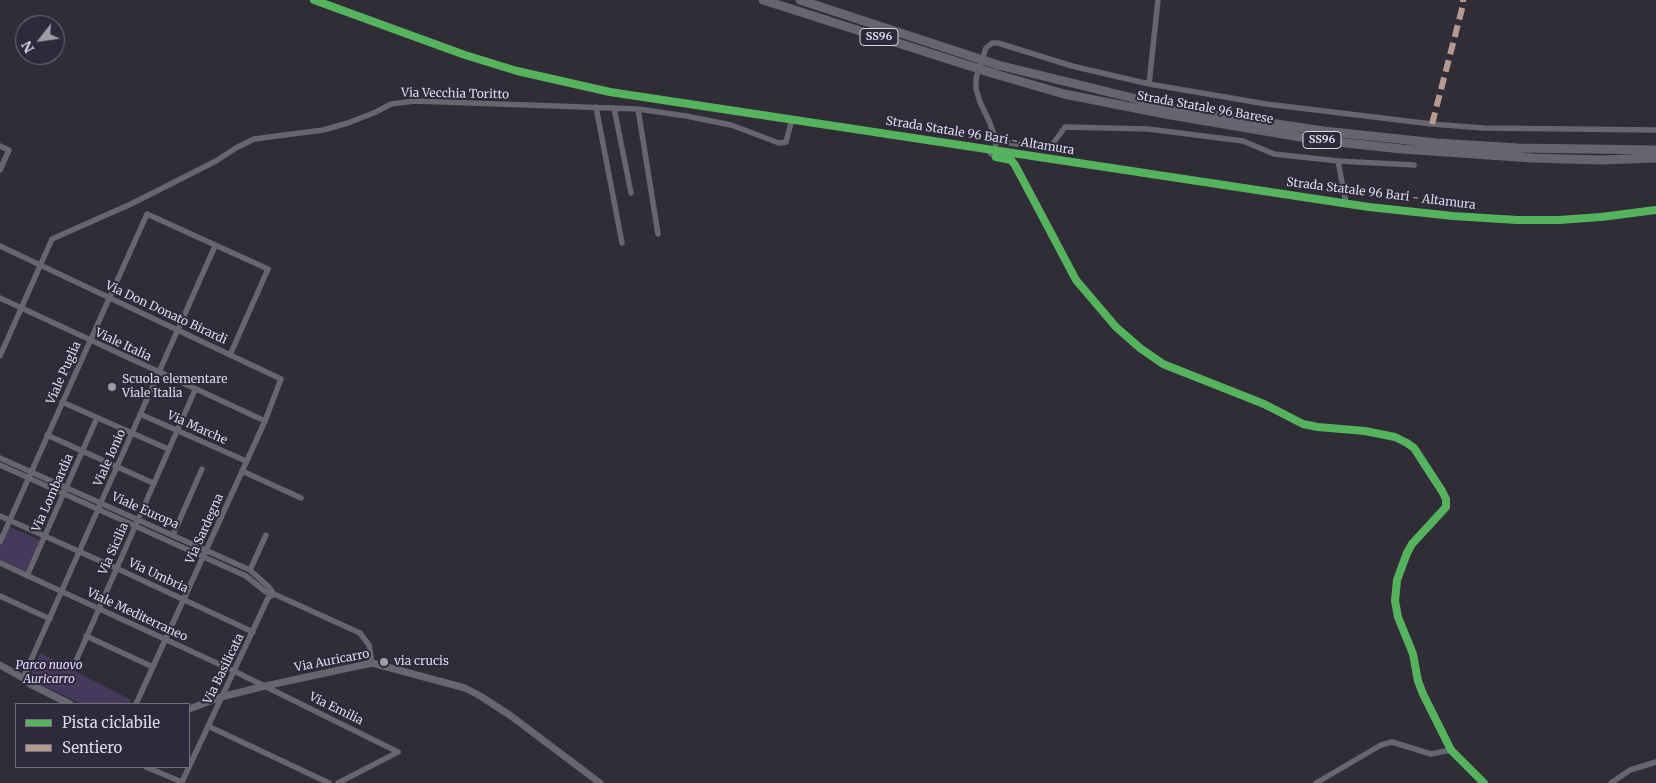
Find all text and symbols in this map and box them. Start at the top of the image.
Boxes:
north arrow [15,15,65,65]
road number: SS96 [860,28,898,46]
text: N [17,38,38,56]
street label: Via Vecchia Toritto [401,86,509,102]
street label: Strada Statale 96 Barese [1136,89,1274,127]
street label: Strada Statale 96 Bari - Altamura [885,114,1075,158]
road number: SS96 [1303,132,1341,148]
street label: Strada Statale 96 Bari - Altamura [1285,175,1477,213]
street label: Via Don Donato Birardi [103,278,229,348]
street label: Viale Italia [93,326,153,364]
street label: Viale Puglia [44,339,84,407]
place label: Scuola elementare Viale Italia [122,373,227,401]
marker: Scuola elementare Viale Italia [106,381,118,393]
street label: Via Marche [165,408,229,448]
street label: Viale Ionio [91,427,129,489]
street label: Via Lombardia [29,452,77,534]
street label: Viale Europa [109,490,181,532]
street label: Via Sardegna [183,492,227,566]
street label: Via Sicilia [96,521,132,577]
street label: Via Umbria [126,556,190,596]
street label: Viale Mediterraneo [84,585,190,645]
street label: Via Basilicata [201,631,247,707]
street label: Via Auricarro [293,647,371,675]
place label: via crucis [394,655,449,669]
marker: via crucis [378,656,390,668]
park label: Parco nuovo Auricarro [15,659,83,687]
street label: Via Emilia [307,690,365,728]
legend [15,703,190,768]
text: Pista ciclabile [62,713,160,732]
text: Sentiero [62,738,122,757]

